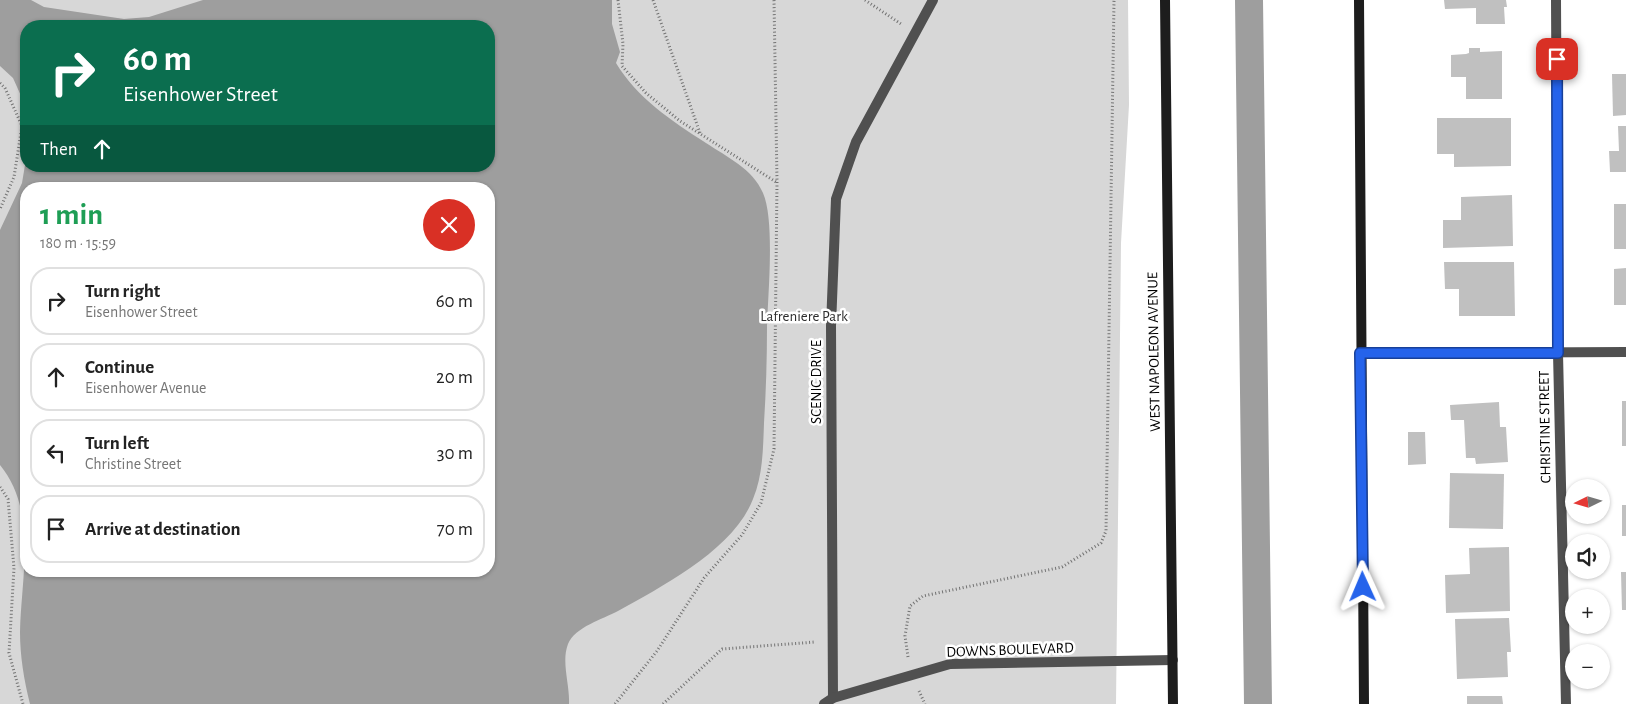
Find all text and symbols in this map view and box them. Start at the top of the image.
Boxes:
pin [1536,38,1578,80]
icon: right [40,40,105,105]
text: 60 m [123,42,192,77]
icon: arrive [1543,45,1571,73]
text: Eisenhower Street [123,83,278,105]
icon: ahead [88,135,116,163]
text: Then [40,140,78,159]
button: close [423,199,475,251]
text: 1 min [40,200,103,230]
text: 180 m · 15:59 [40,235,116,251]
street label: WEST NAPOLEON AVENUE [1145,272,1163,432]
text: Turn right [85,282,160,301]
icon: right [42,287,70,315]
text: 60 m [436,292,473,311]
text: Eisenhower Street [85,304,198,320]
park label: Lafreniere Park [760,309,848,324]
street label: SCENIC DRIVE [809,340,824,424]
text: Continue [85,358,154,377]
icon: ahead [42,363,70,391]
text: 20 m [436,368,473,387]
street label: CHRISTINE STREET [1537,370,1553,484]
text: Eisenhower Avenue [85,380,206,396]
text: Turn left [85,434,149,453]
icon: left [42,439,70,467]
text: 30 m [437,444,473,463]
text: Christine Street [85,456,181,472]
north arrow [1565,479,1610,524]
map controls [1565,479,1610,689]
icon: arrive [42,515,70,543]
text: Arrive at destination [85,520,241,539]
text: 70 m [437,520,473,539]
button: sound [1565,534,1610,579]
position arrow [1336,560,1388,612]
button: + [1565,589,1610,634]
street label: DOWNS BOULEVARD [946,640,1074,660]
button: − [1565,644,1610,689]

